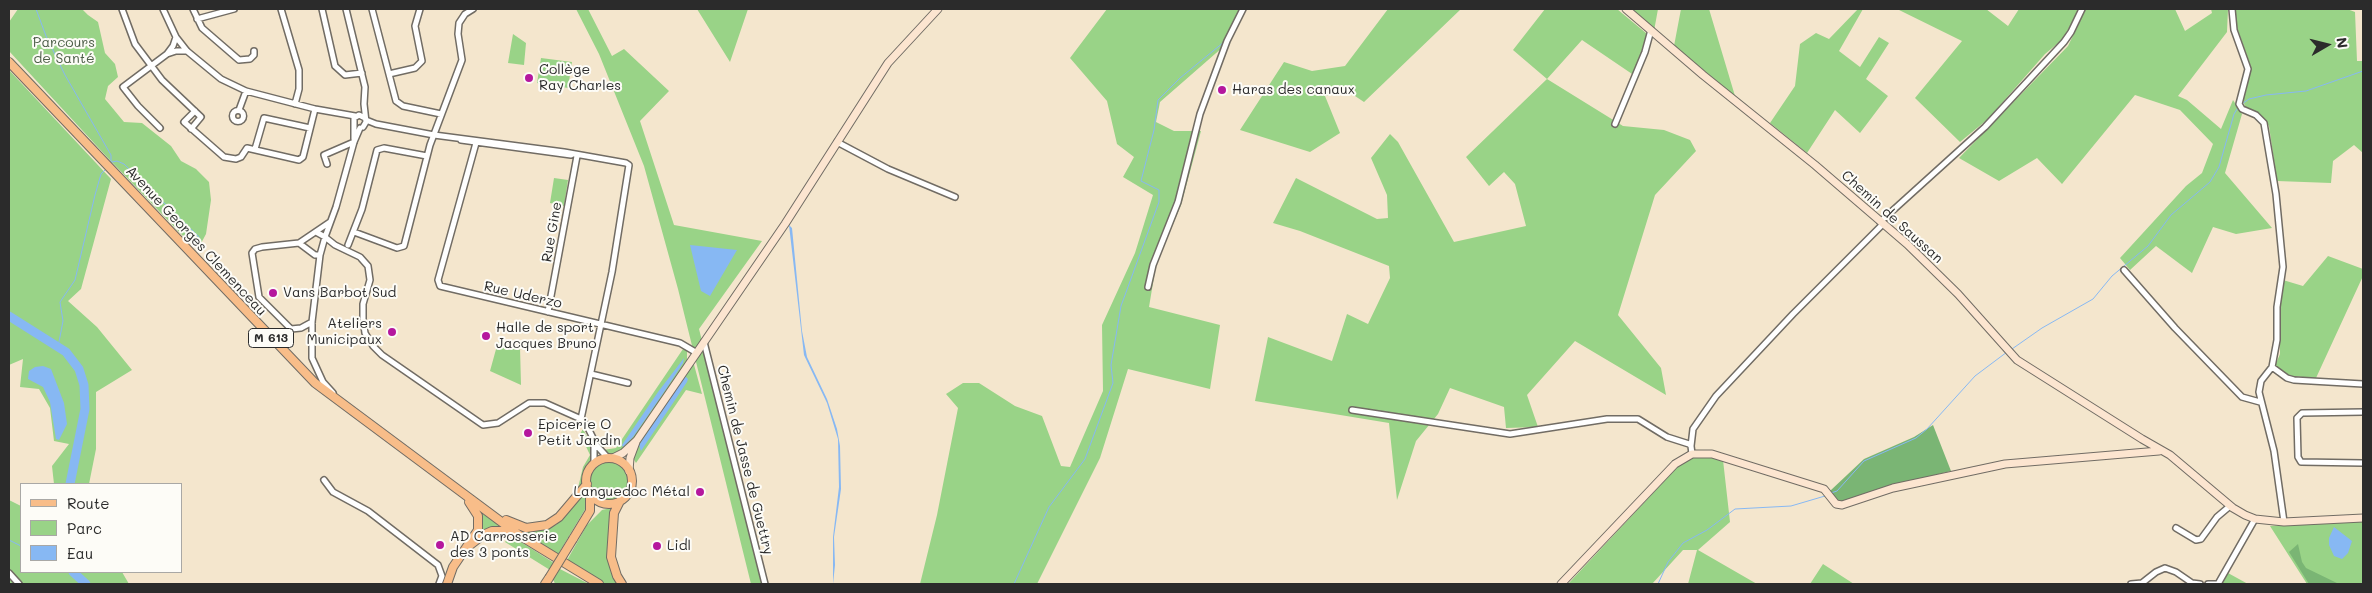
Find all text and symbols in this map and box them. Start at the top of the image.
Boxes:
north arrow [2302,20,2352,70]
park label: Parcours de Santé [33,35,95,68]
text: N [2332,36,2352,49]
place label: Collège Ray Charles [539,62,621,94]
marker: Collège Ray Charles [523,72,535,84]
place label: Haras des canaux [1232,82,1355,98]
marker: Haras des canaux [1216,84,1228,96]
street label: Avenue Georges Clemenceau [122,163,270,319]
street label: Chemin de Saussan [1838,167,1946,267]
street label: Rue Gine [538,201,566,263]
street label: Rue Uderzo [482,278,564,312]
place label: Vans Barbot Sud [283,285,396,301]
marker: Vans Barbot Sud [267,287,279,299]
place label: Ateliers Municipaux [306,316,382,348]
place label: Halle de sport Jacques Bruno [496,320,597,352]
marker: Ateliers Municipaux [386,326,398,338]
road number: M 613 [248,328,294,348]
marker: Halle de sport Jacques Bruno [480,330,492,342]
street label: Chemin de Jasse de Guettry [713,363,777,557]
place label: Epicerie O Petit Jardin [538,417,621,450]
marker: Epicerie O Petit Jardin [522,427,534,439]
legend [20,483,182,573]
place label: Languedoc Métal [574,484,690,500]
marker: Languedoc Métal [694,486,706,498]
text: Route [67,493,110,513]
text: Parc [67,518,102,538]
place label: AD Carrosserie des 3 ponts [450,529,557,562]
place label: Lidl [667,538,691,554]
marker: AD Carrosserie des 3 ponts [434,539,446,551]
marker: Lidl [651,540,663,552]
text: Eau [67,543,93,563]

